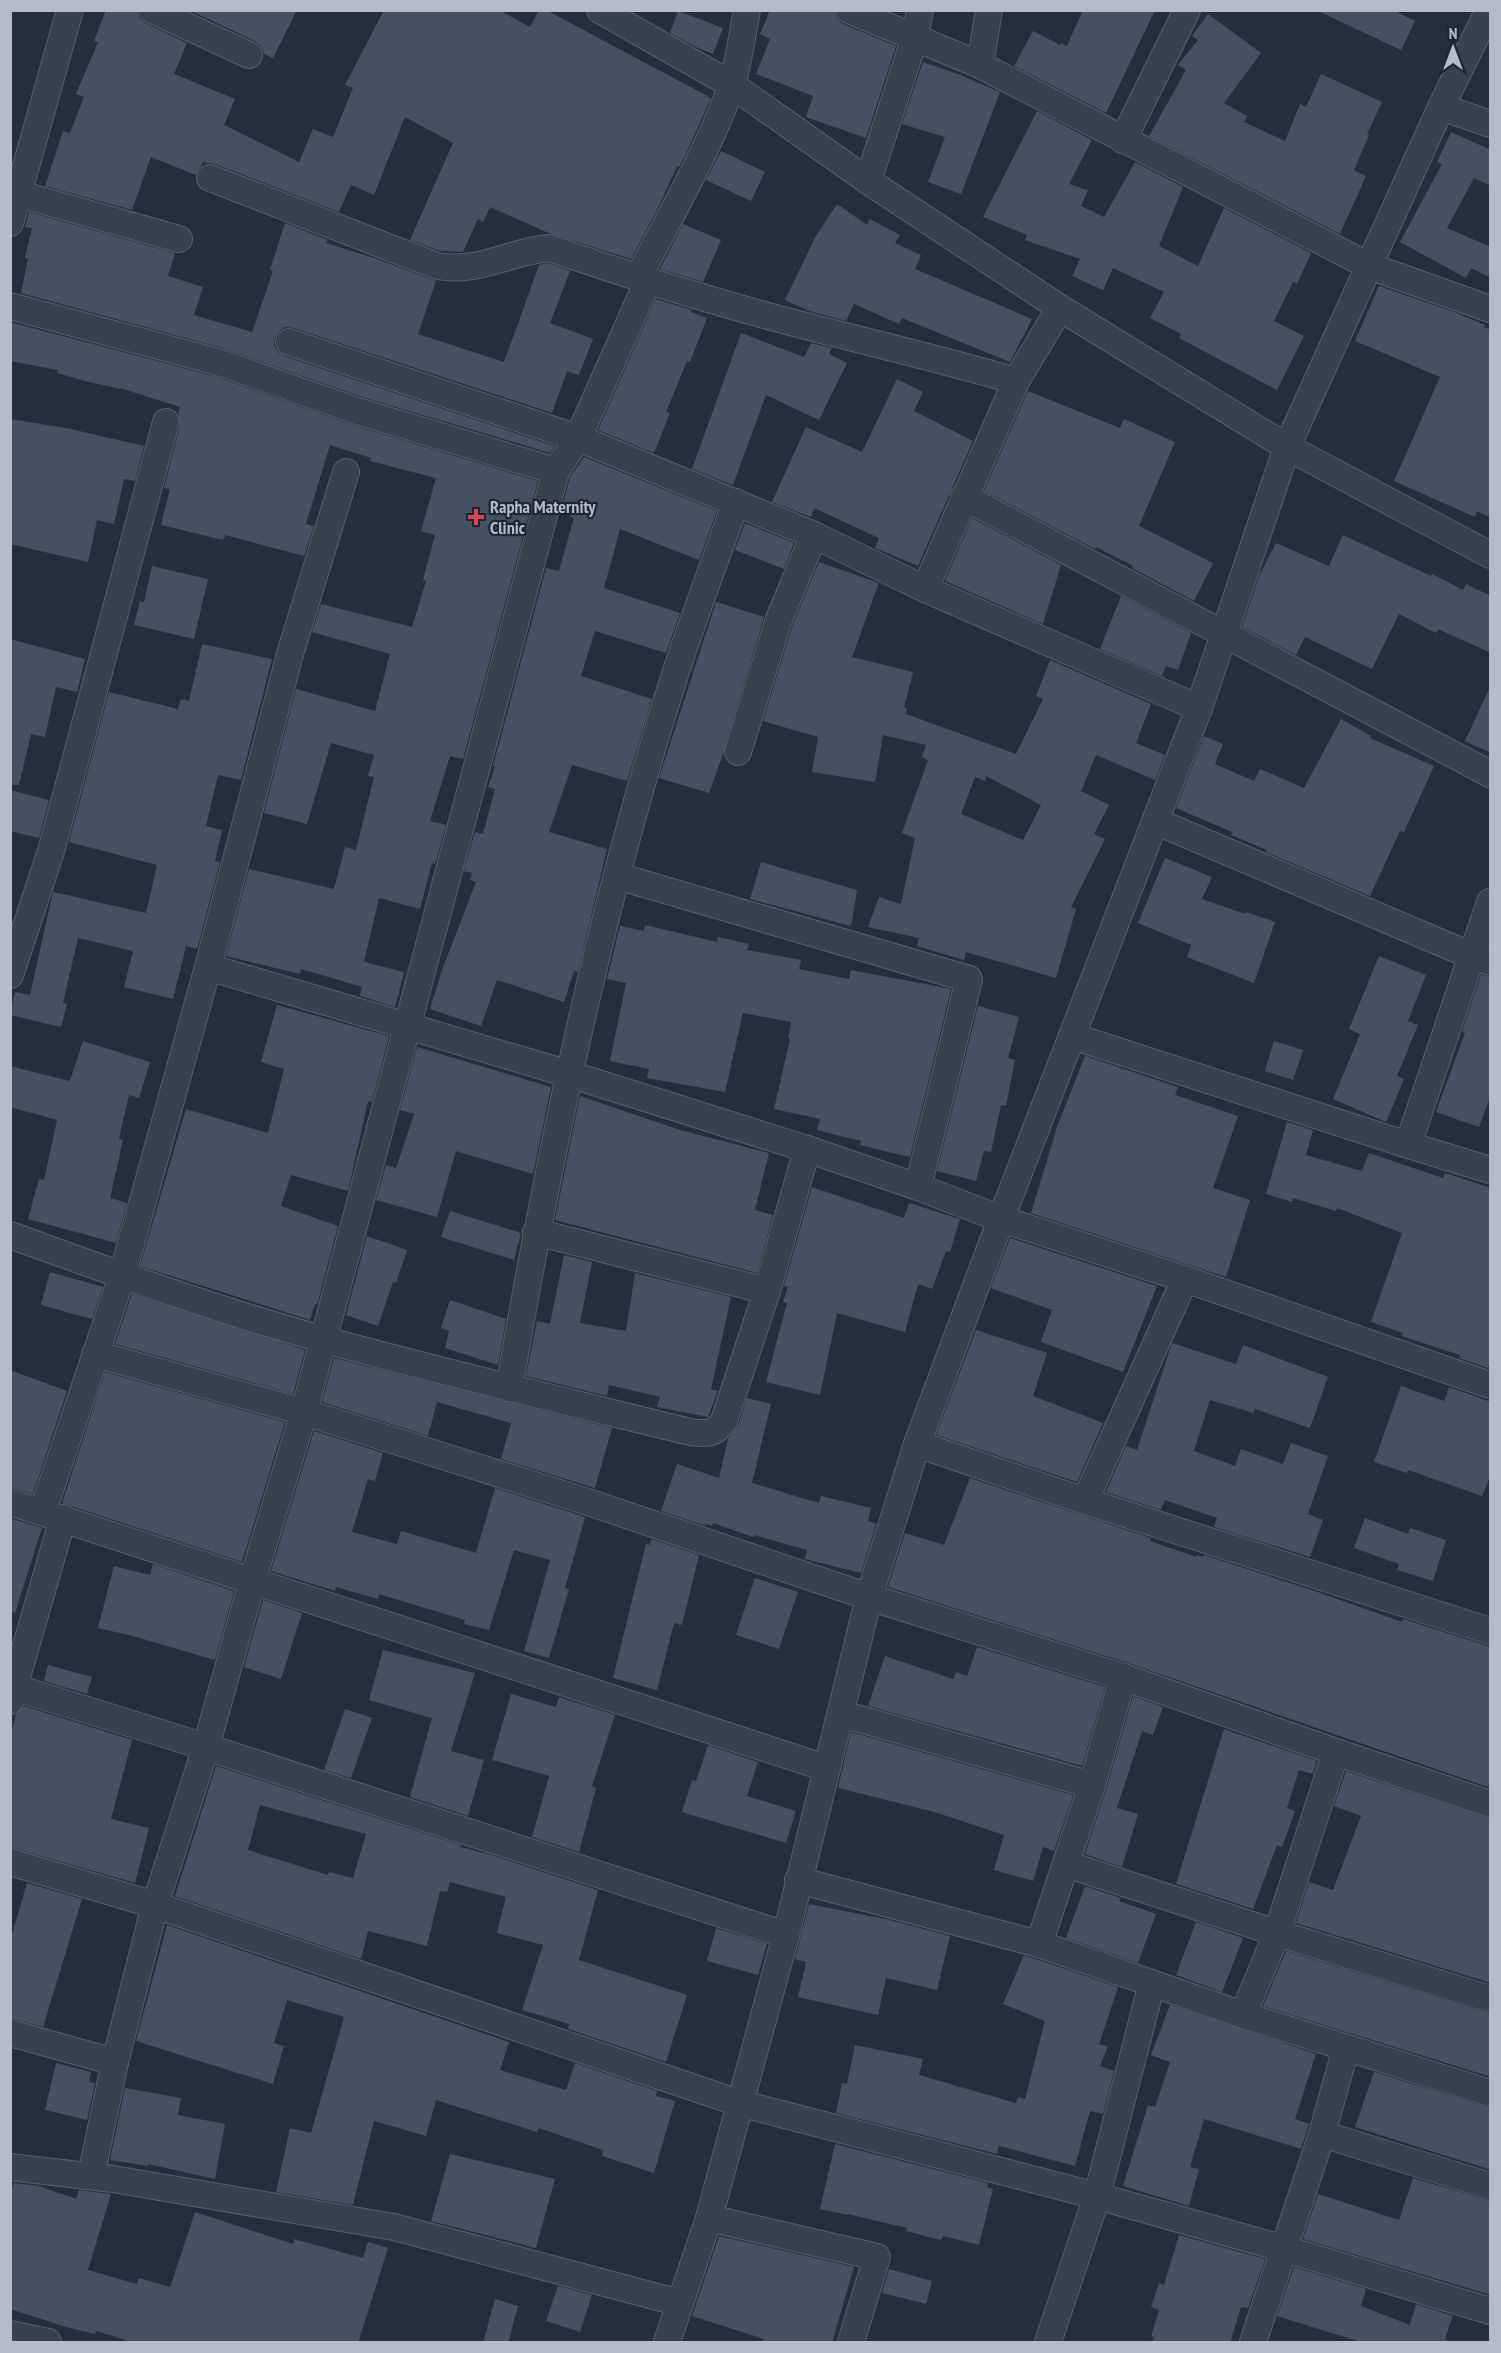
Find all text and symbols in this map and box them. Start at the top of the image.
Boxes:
north arrow [1423,18,1483,78]
text: N [1449,23,1457,43]
place label: Rapha Maternity Clinic [490,495,596,539]
marker: Rapha Maternity Clinic [467,508,485,526]

